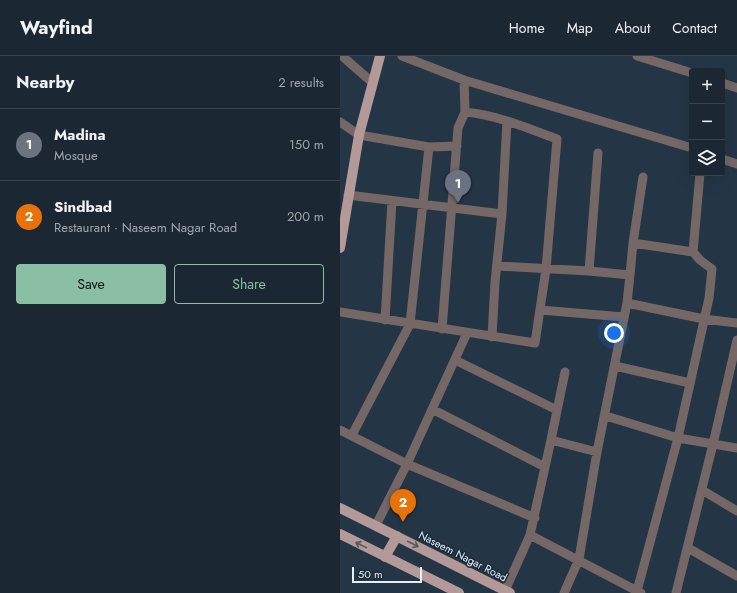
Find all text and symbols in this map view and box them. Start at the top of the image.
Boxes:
text: Wayfind [20,14,93,41]
text: Home [509,18,545,38]
text: Map [567,18,593,38]
text: About [615,18,650,38]
text: Contact [672,18,717,38]
map controls [689,68,725,176]
button: + [689,68,725,104]
text: Nearby [16,70,74,94]
text: 2 results [278,73,324,92]
button: − [689,104,725,140]
text: Madina [54,124,106,146]
text: 1 [26,135,32,154]
text: 150 m [289,135,324,154]
button: layers [689,140,725,176]
text: Mosque [54,146,98,165]
pin: 1 [445,170,471,203]
text: Sindbad [54,196,112,218]
text: 2 [25,207,33,226]
text: 200 m [287,207,324,226]
text: Restaurant · Naseem Nagar Road [54,218,237,237]
button: Save [16,264,166,304]
button: Share [174,264,324,304]
your location [604,323,624,343]
pin: 2 [390,489,416,522]
street label: Naseem Nagar Road [416,527,510,585]
one-way arrow [355,541,367,548]
one-way arrow [406,541,418,548]
scale bar [352,565,422,584]
text: 50 m [358,566,383,582]

